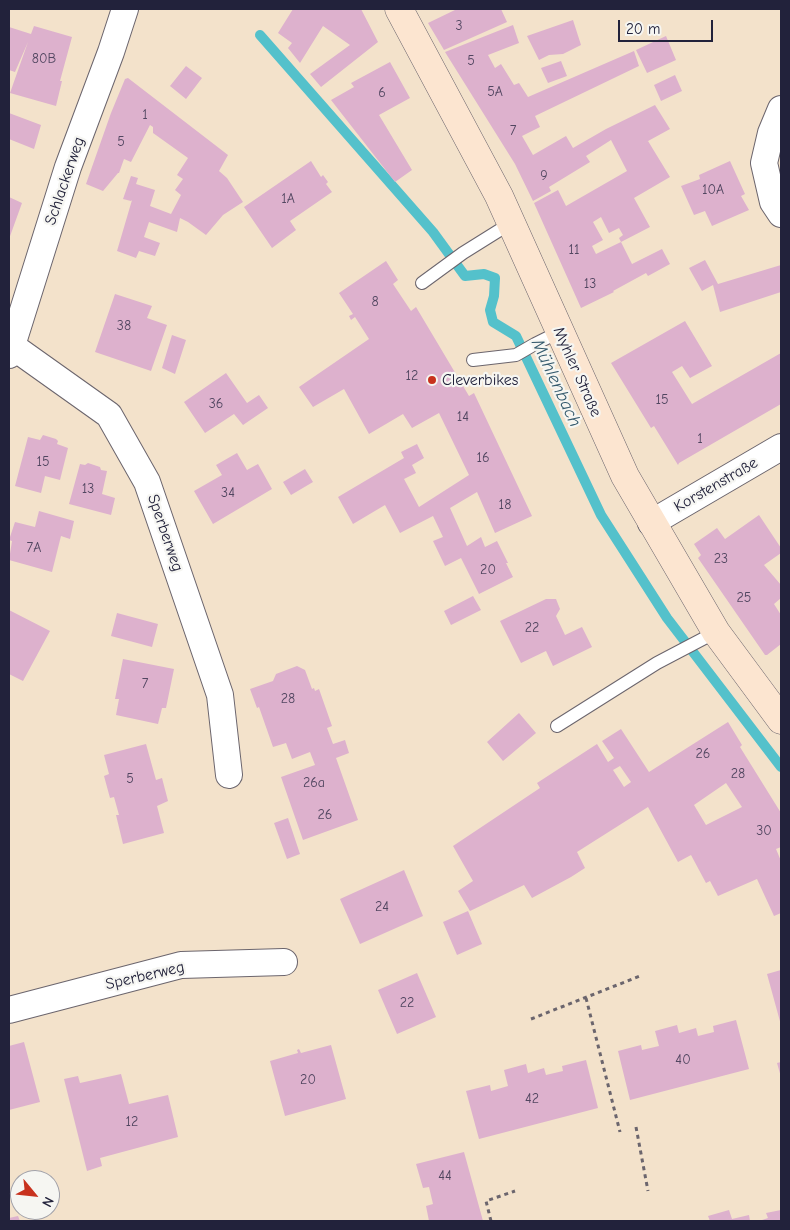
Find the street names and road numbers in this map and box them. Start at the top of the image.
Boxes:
street label: Schlackerweg [41,134,89,228]
street label: Myhler Straße [549,324,605,420]
street label: Korstenstraße [671,453,761,517]
street label: Sperberweg [143,492,187,574]
street label: Sperberweg [104,958,186,994]

